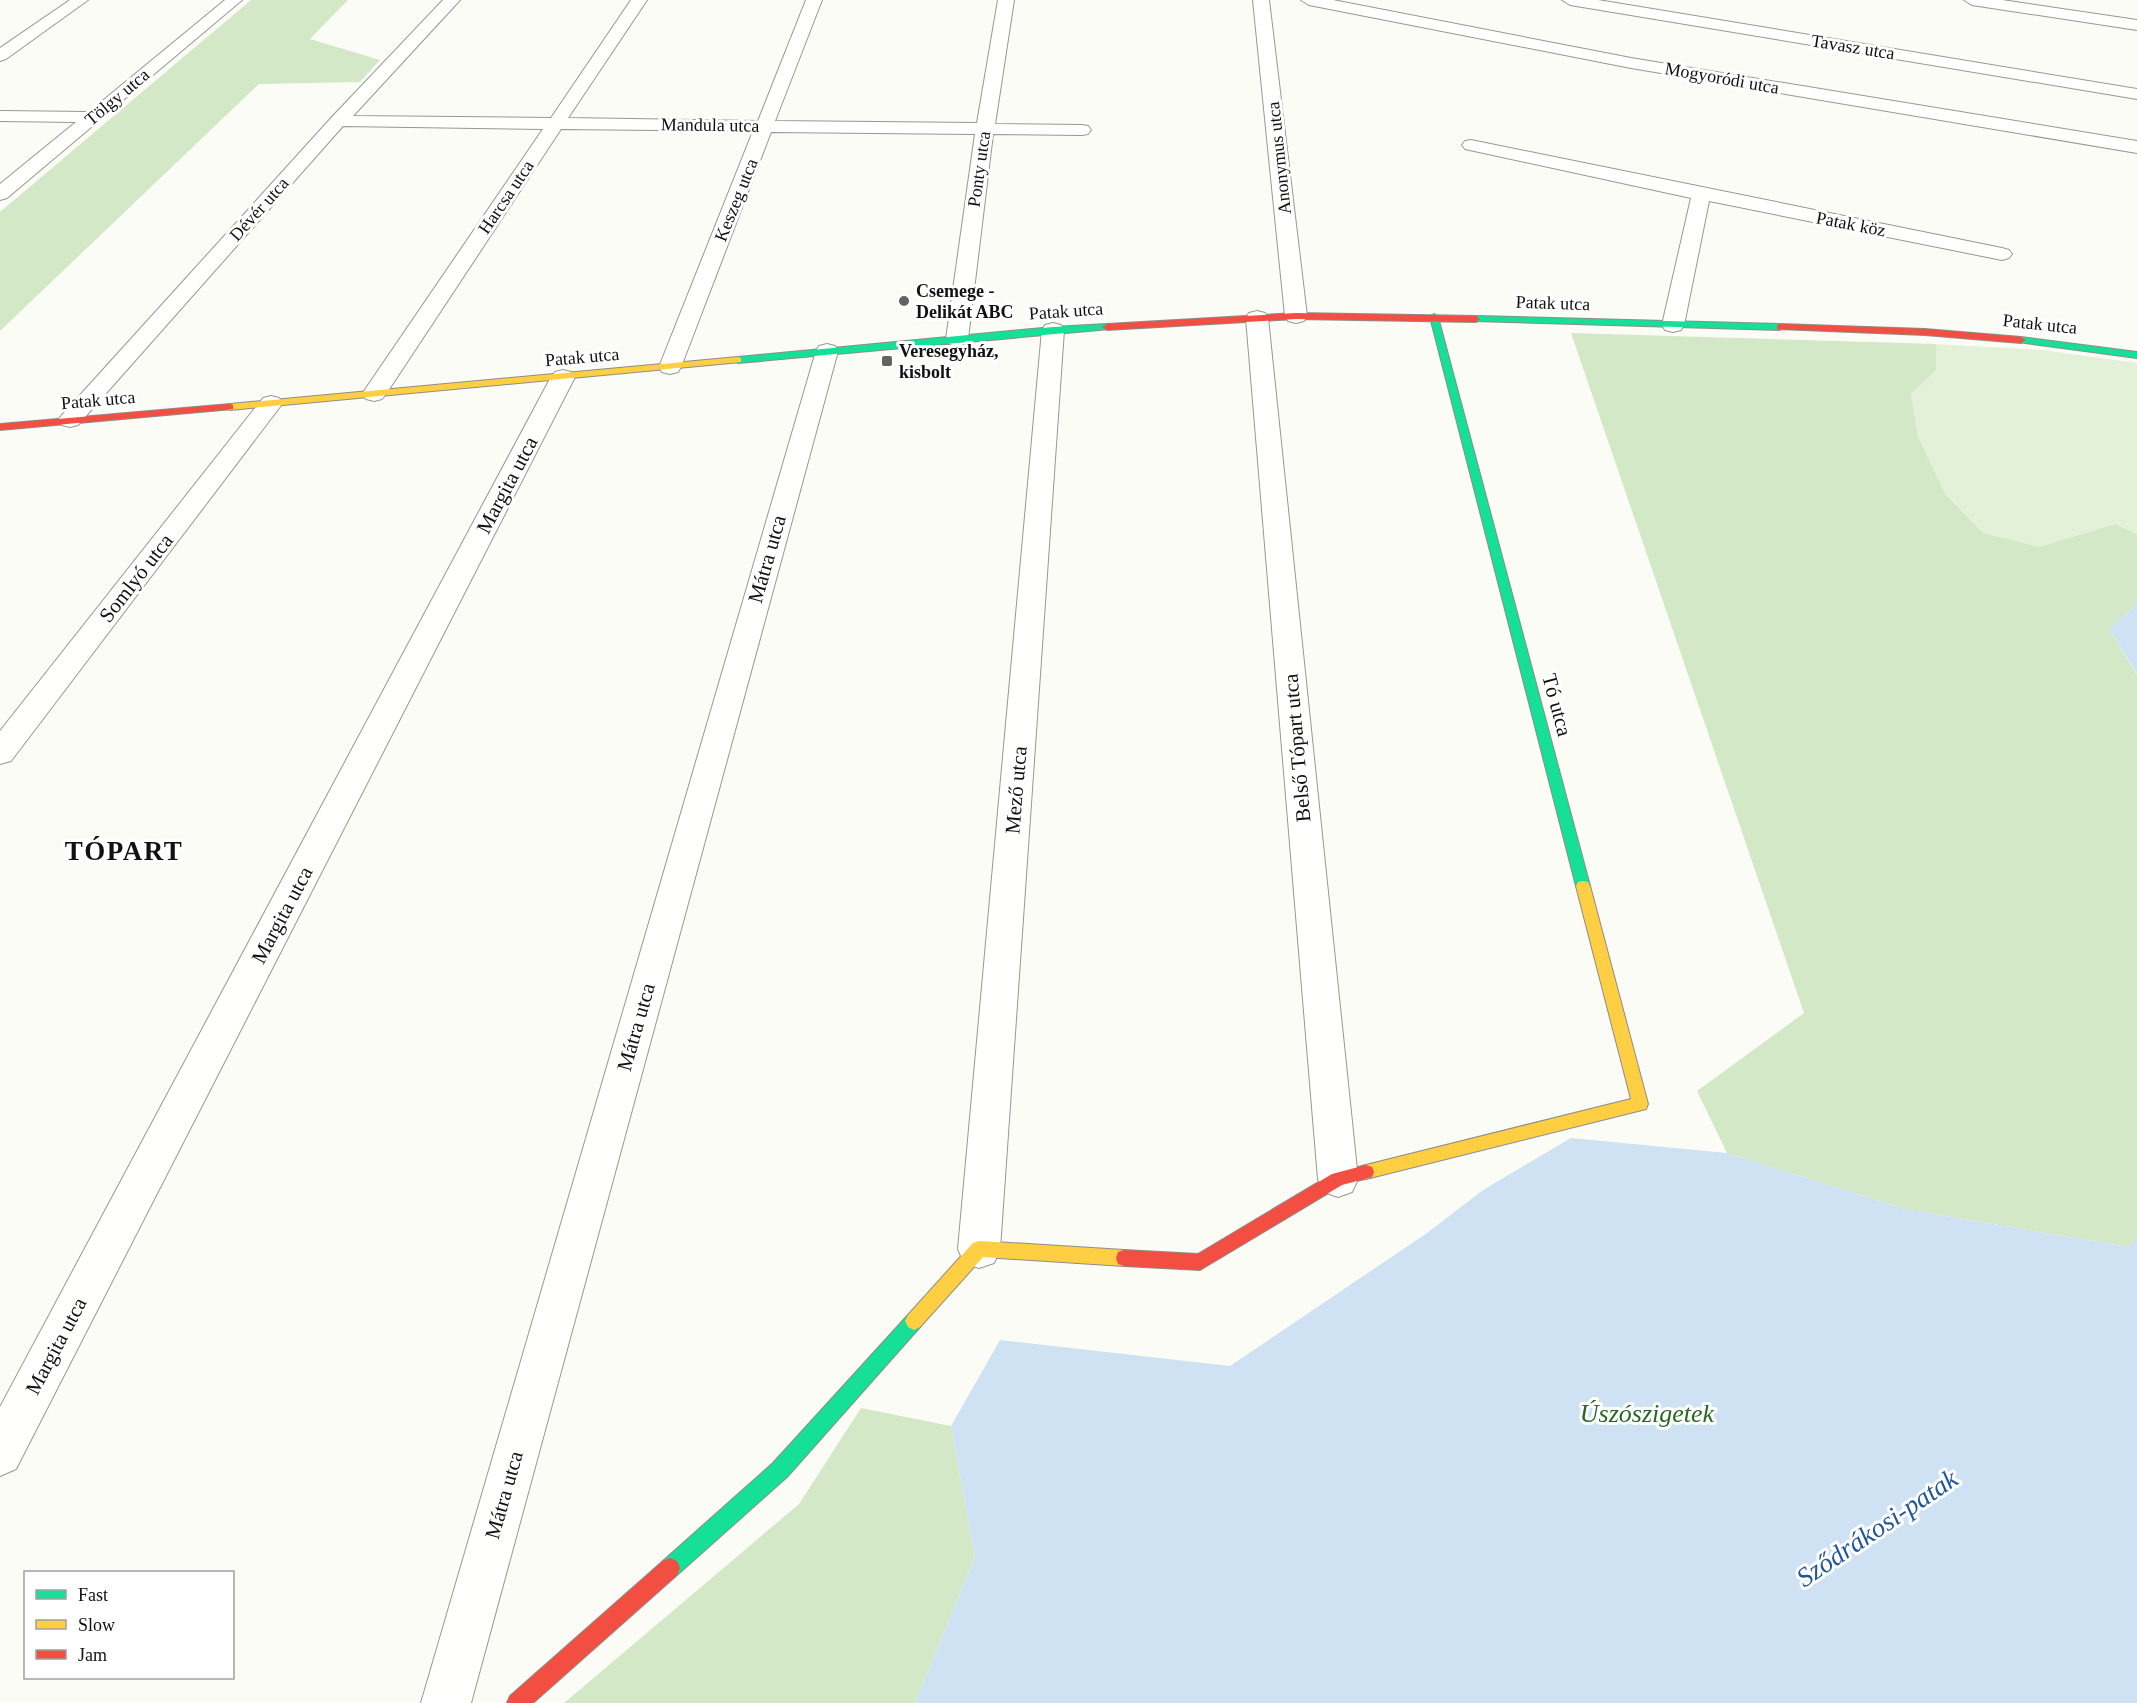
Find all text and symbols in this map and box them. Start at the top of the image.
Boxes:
street label: Tavasz utca [1810,31,1896,63]
street label: Mogyoródi utca [1663,58,1781,98]
street label: Tölgy utca [81,64,153,130]
street label: Anonymus utca [1263,101,1295,215]
street label: Mandula utca [661,114,759,136]
street label: Ponty utca [964,130,994,208]
street label: Harcsa utca [474,156,538,238]
street label: Keszeg utca [710,156,762,244]
street label: Dévér utca [225,173,293,245]
street label: Patak köz [1814,207,1888,241]
place label: Csemege - Delikát ABC [916,281,1014,322]
street label: Patak utca [1515,292,1591,314]
marker: Csemege - Delikát ABC [897,294,911,308]
street label: Patak utca [1028,298,1104,324]
street label: Patak utca [2002,310,2078,338]
place label: Veresegyház, kisbolt [899,341,998,382]
street label: Patak utca [544,344,620,370]
marker: Veresegyház, kisbolt [880,354,894,368]
street label: Patak utca [60,387,136,413]
street label: Margita utca [471,432,543,538]
street label: Mátra utca [743,512,791,606]
street label: Somlyó utca [94,528,178,627]
street label: Tó utca [1537,671,1577,739]
street label: Belső Tópart utca [1278,672,1315,823]
street label: Mező utca [1000,744,1032,835]
district label: TÓPART [65,836,183,866]
street label: Margita utca [246,862,318,968]
street label: Mátra utca [612,980,660,1074]
street label: Margita utca [20,1293,92,1399]
park label: Úszószigetek [1580,1399,1715,1428]
street label: Mátra utca [480,1448,528,1542]
water label: Sződrákosi-patak [1791,1463,1964,1593]
legend [24,1571,234,1679]
text: Fast [78,1585,108,1605]
text: Slow [78,1615,115,1635]
text: Jam [78,1645,107,1665]

